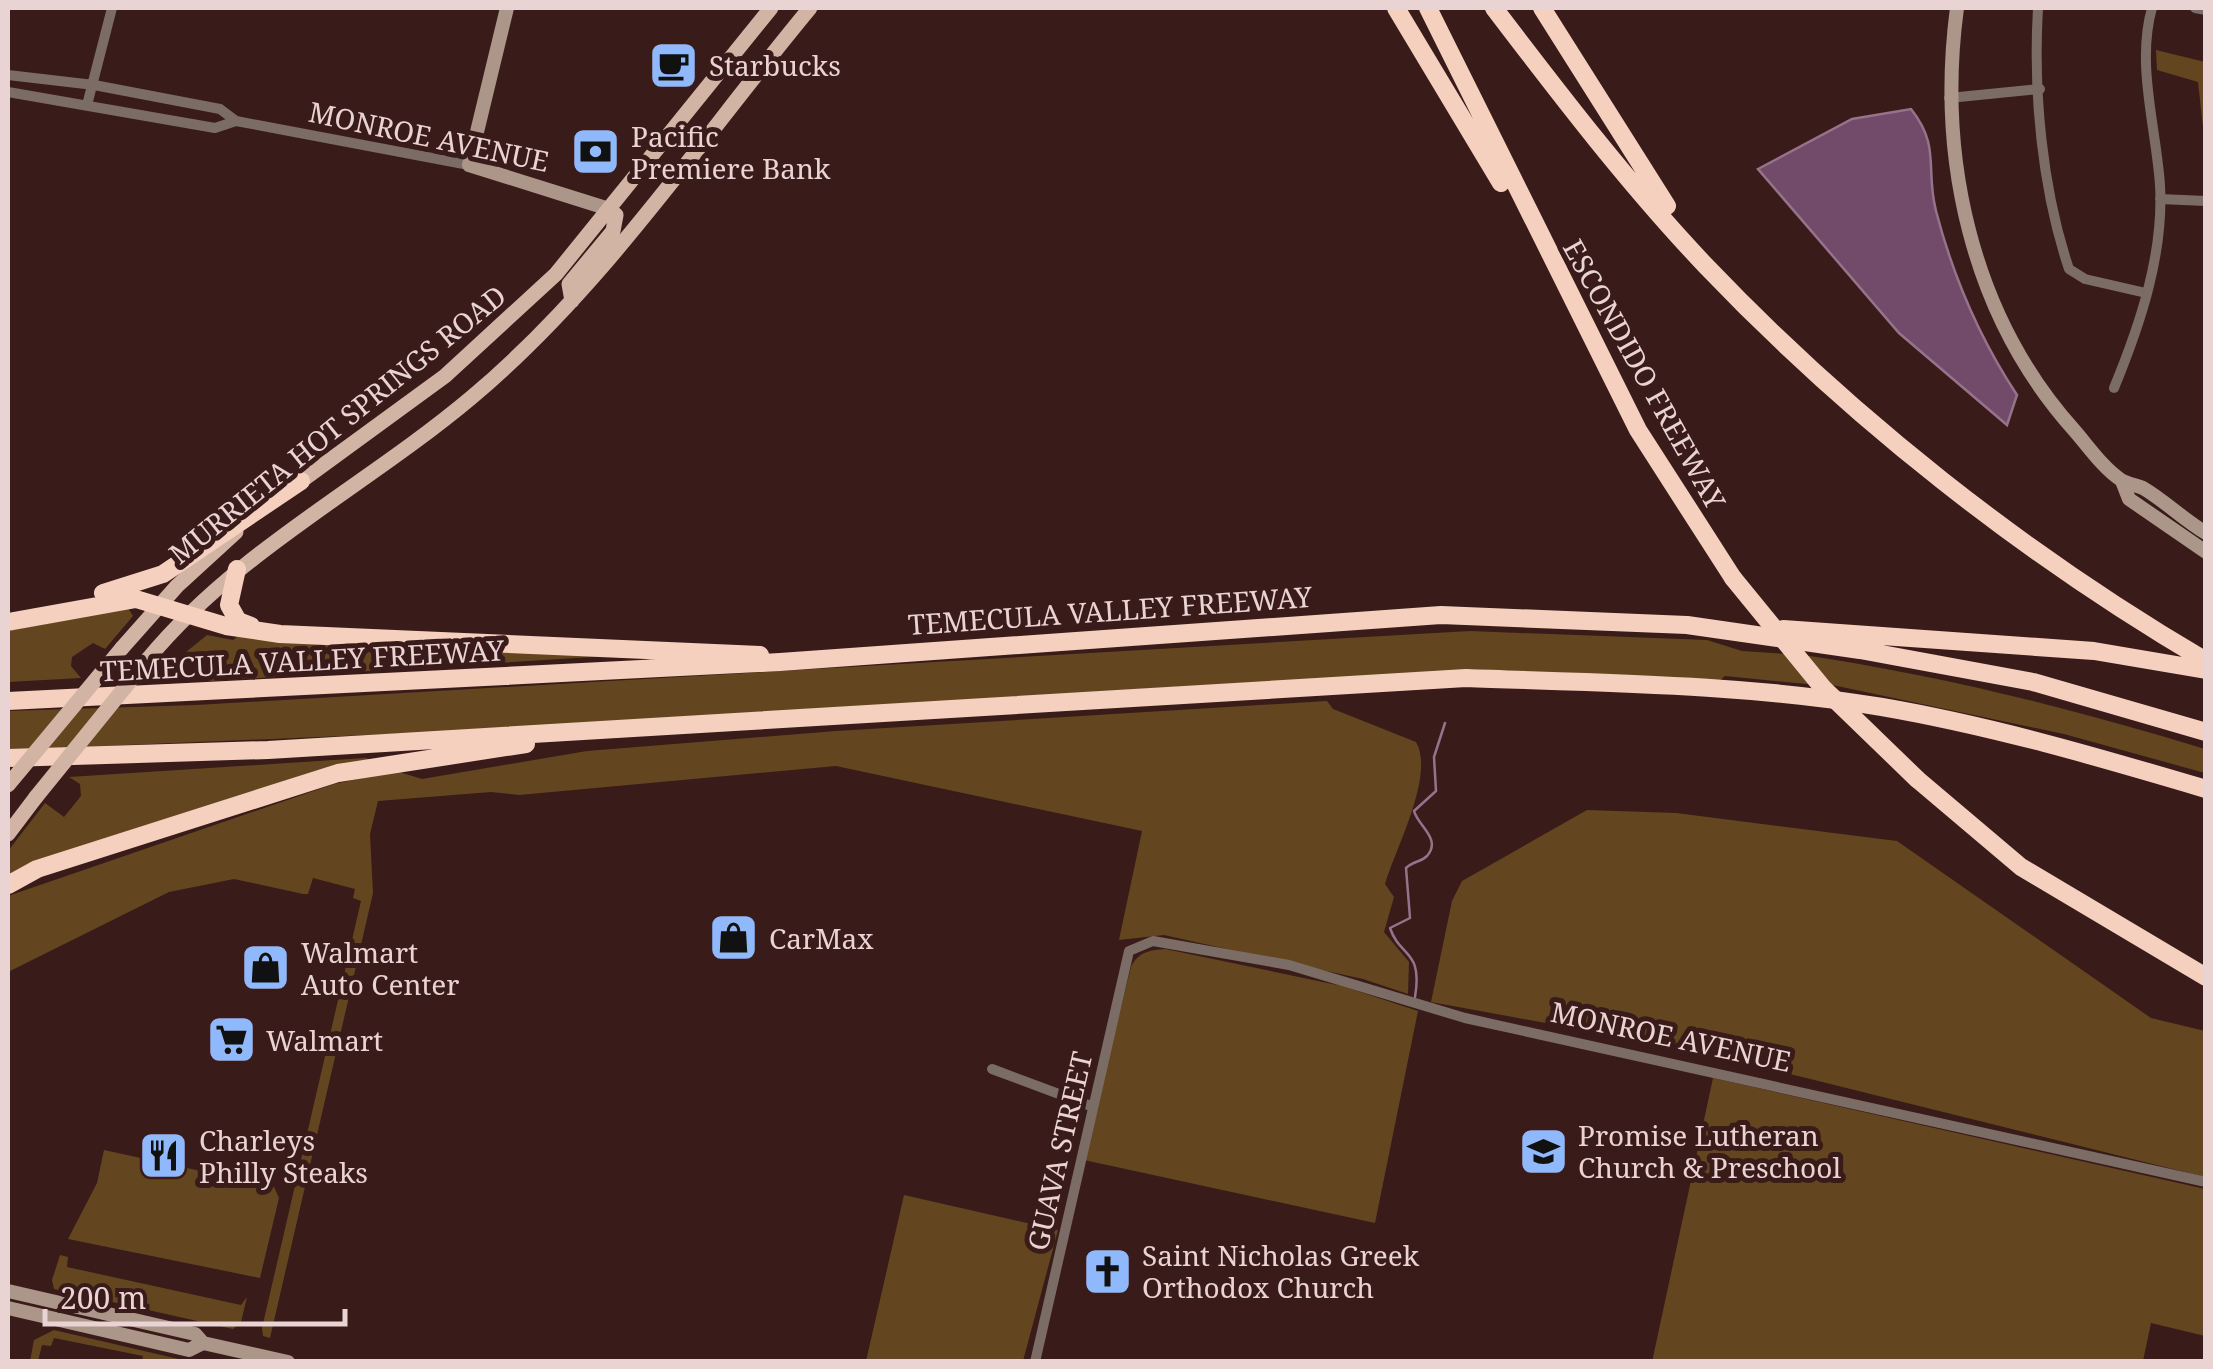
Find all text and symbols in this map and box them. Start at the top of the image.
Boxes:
cafe icon: Starbucks [648,39,700,91]
place label: Starbucks [709,46,841,84]
street label: MONROE AVENUE [305,92,553,180]
place label: Pacific Premiere Bank [631,117,831,187]
bank icon: Pacific Premiere Bank [570,126,622,178]
street label: ESCONDIDO FREEWAY [1555,232,1735,516]
street label: MURRIETA HOT SPRINGS ROAD [161,276,513,572]
street label: TEMECULA VALLEY FREEWAY [907,577,1314,643]
street label: TEMECULA VALLEY FREEWAY [99,630,506,690]
shop icon: CarMax [708,912,760,964]
place label: CarMax [769,919,874,957]
place label: Walmart Auto Center [301,933,460,1003]
shop icon: Walmart Auto Center [240,942,292,994]
street label: MONROE AVENUE [1547,992,1795,1080]
supermarket icon: Walmart [205,1014,257,1066]
place label: Walmart [266,1021,383,1059]
street label: GUAVA STREET [1018,1048,1100,1254]
place label: Promise Lutheran Church & Preschool [1578,1116,1841,1186]
place label: Charleys Philly Steaks [199,1121,368,1191]
school or university icon: Promise Lutheran Church & Preschool [1517,1125,1569,1177]
restaurant icon: Charleys Philly Steaks [138,1130,190,1182]
place label: Saint Nicholas Greek Orthodox Church [1142,1236,1420,1306]
church icon: Saint Nicholas Greek Orthodox Church [1081,1245,1133,1297]
scale bar [45,1264,345,1326]
text: 200 m [60,1277,146,1318]

